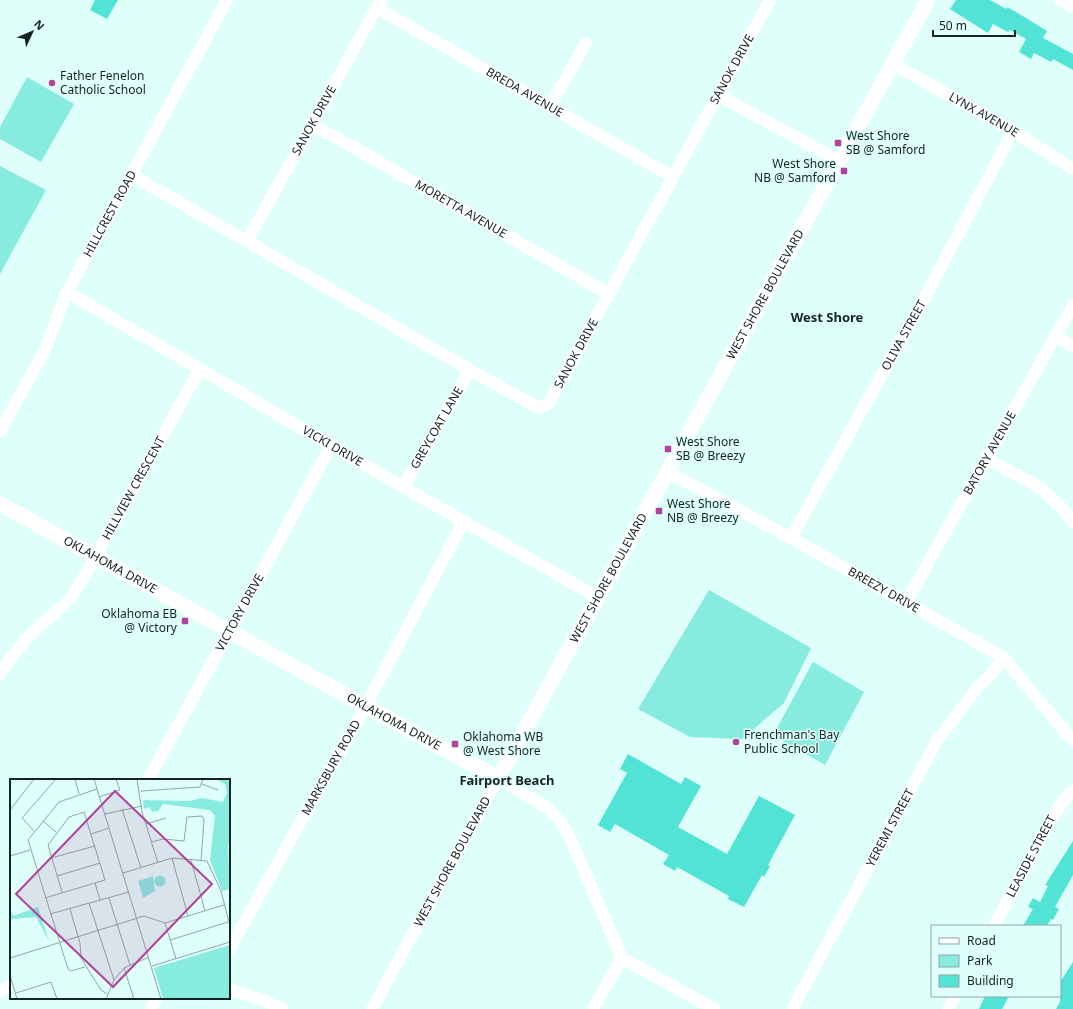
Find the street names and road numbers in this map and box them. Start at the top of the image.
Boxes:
street label: SANOK DRIVE [705,31,758,107]
street label: BREDA AVENUE [483,63,567,121]
street label: SANOK DRIVE [287,82,340,158]
street label: LYNX AVENUE [946,88,1022,141]
street label: HILLCREST ROAD [79,167,140,260]
street label: MORETTA AVENUE [412,175,510,242]
street label: WEST SHORE BOULEVARD [722,226,808,362]
street label: OLIVA STREET [877,297,930,373]
street label: SANOK DRIVE [550,315,602,391]
street label: GREYCOAT LANE [406,383,467,472]
street label: BATORY AVENUE [959,408,1020,498]
street label: VICKI DRIVE [299,421,366,470]
street label: HILLVIEW CRESCENT [98,433,169,543]
street label: WEST SHORE BOULEVARD [565,509,651,646]
street label: OKLAHOMA DRIVE [60,532,161,597]
street label: BREEZY DRIVE [845,563,923,617]
street label: VICTORY DRIVE [211,570,267,654]
street label: OKLAHOMA DRIVE [344,689,444,754]
street label: MARKSBURY ROAD [297,716,364,818]
street label: YEREMI STREET [862,785,918,870]
street label: WEST SHORE BOULEVARD [410,793,495,929]
street label: LEASIDE STREET [1002,812,1060,900]

